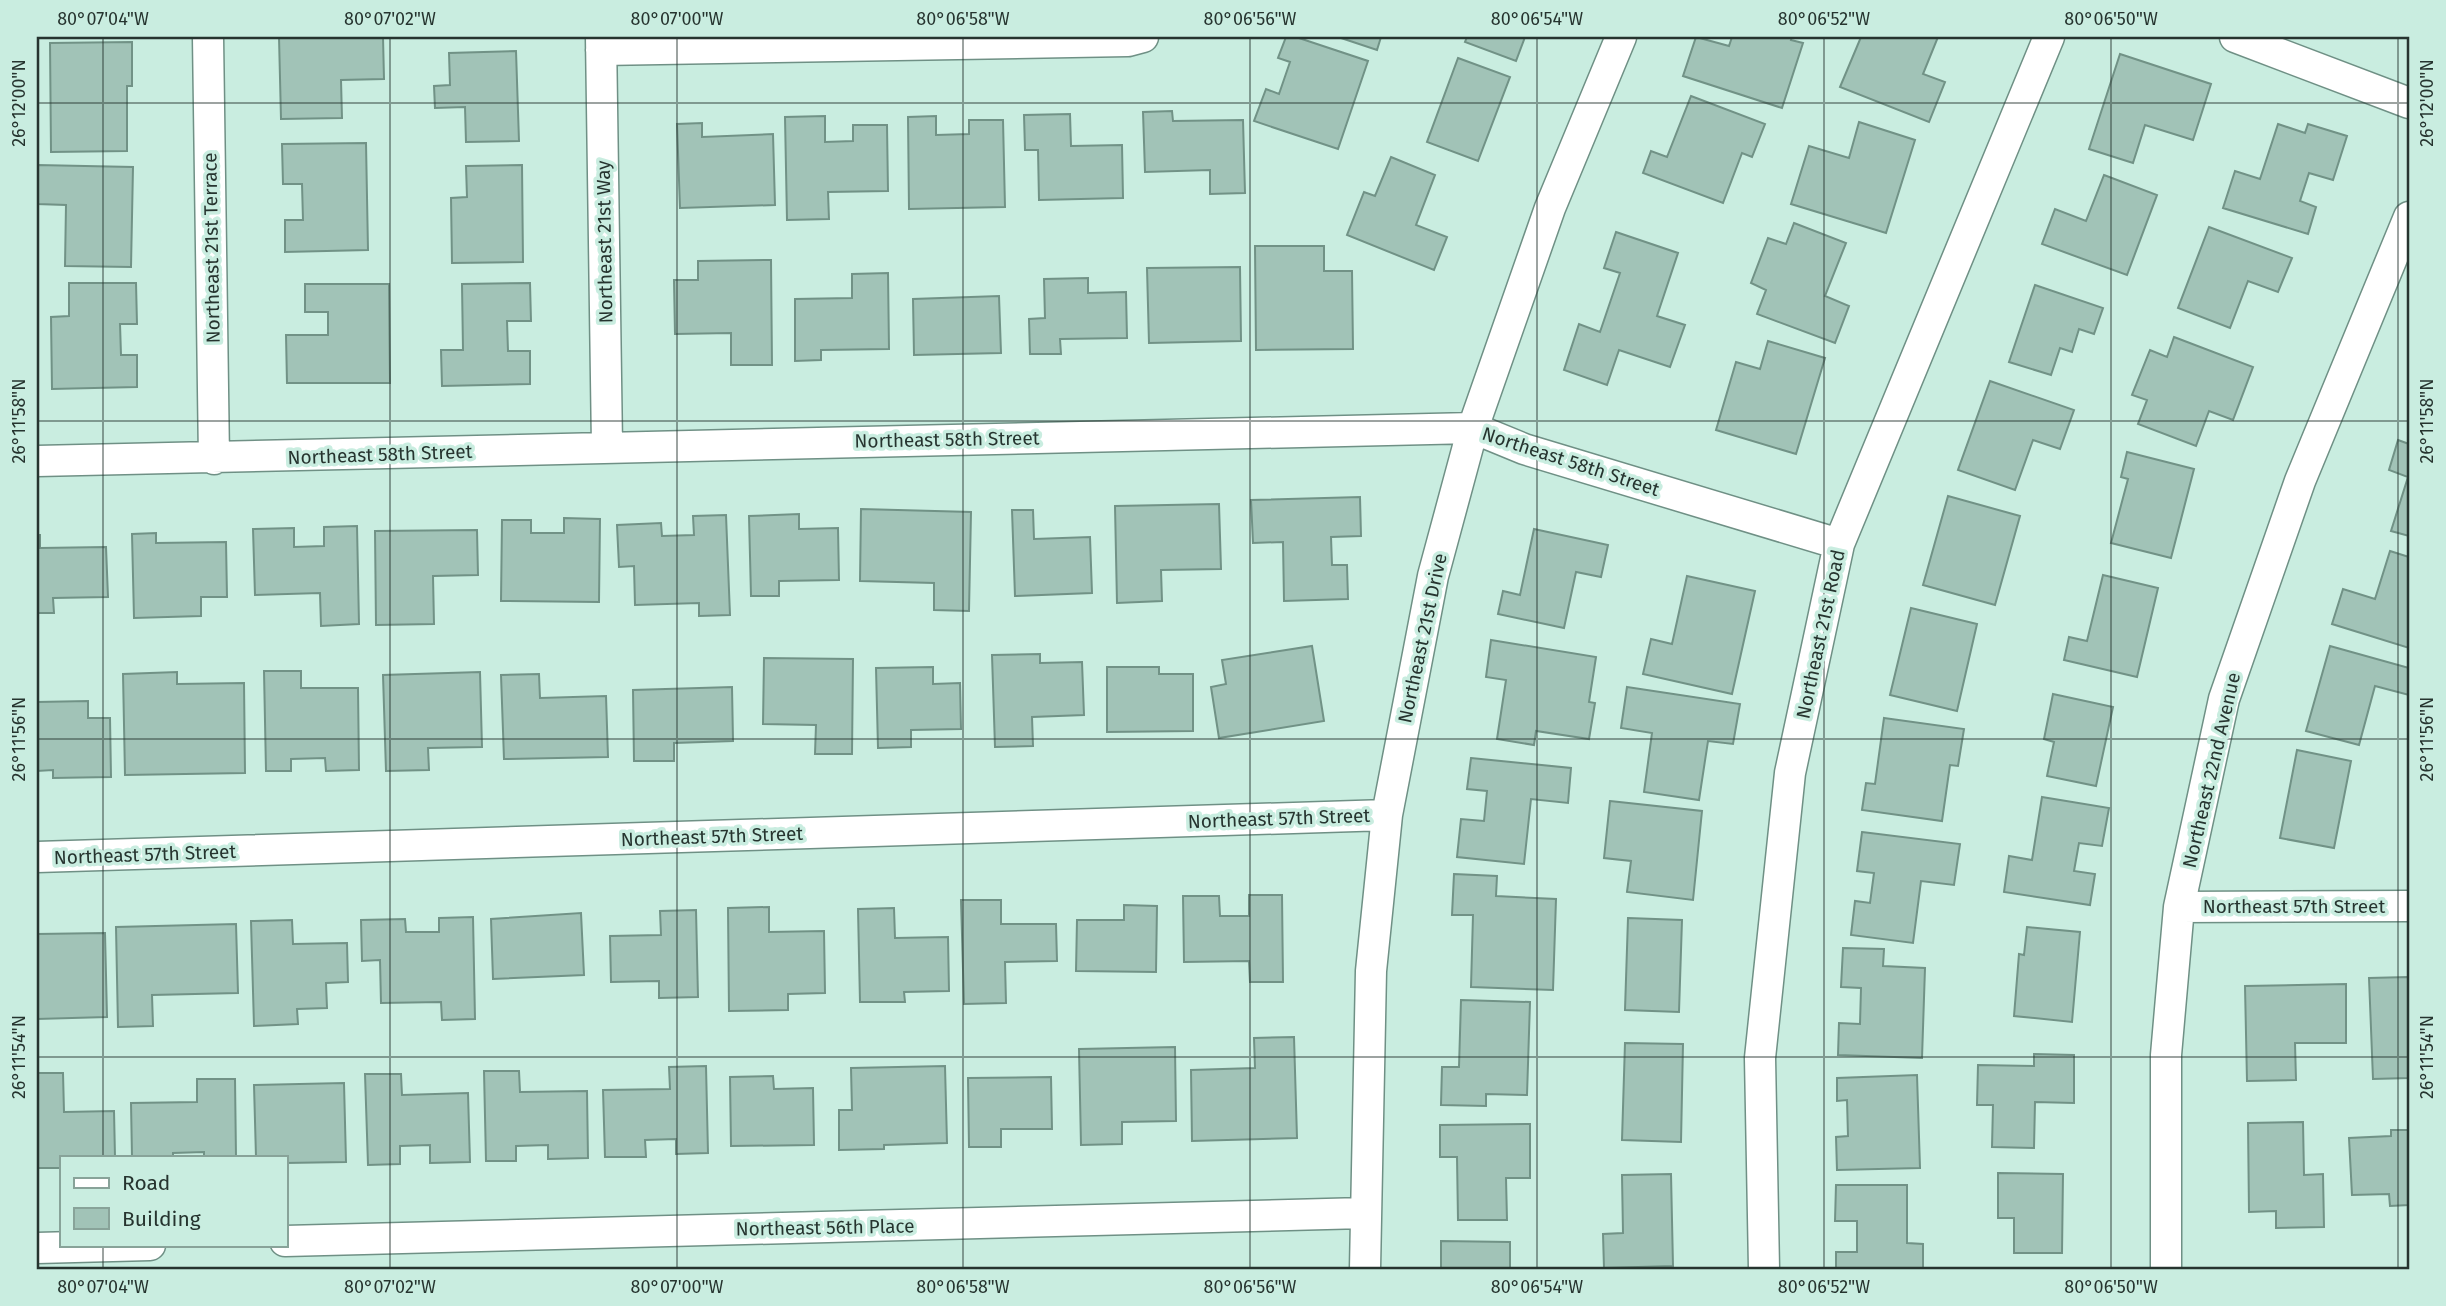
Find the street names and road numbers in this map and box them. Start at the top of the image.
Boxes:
street label: Northeast 21st Terrace [198,152,225,344]
street label: Northeast 21st Way [592,160,617,324]
street label: Northeast 58th Street [1479,422,1663,501]
street label: Northeast 58th Street [854,426,1040,453]
street label: Northeast 58th Street [287,440,473,469]
street label: Northeast 21st Road [1791,547,1850,721]
street label: Northeast 21st Drive [1393,551,1452,725]
street label: Northeast 22nd Avenue [2178,670,2245,870]
street label: Northeast 57th Street [1187,804,1371,833]
street label: Northeast 57th Street [620,822,804,851]
street label: Northeast 57th Street [53,840,237,869]
street label: Northeast 57th Street [2203,895,2385,918]
street label: Northeast 56th Place [735,1214,915,1241]

